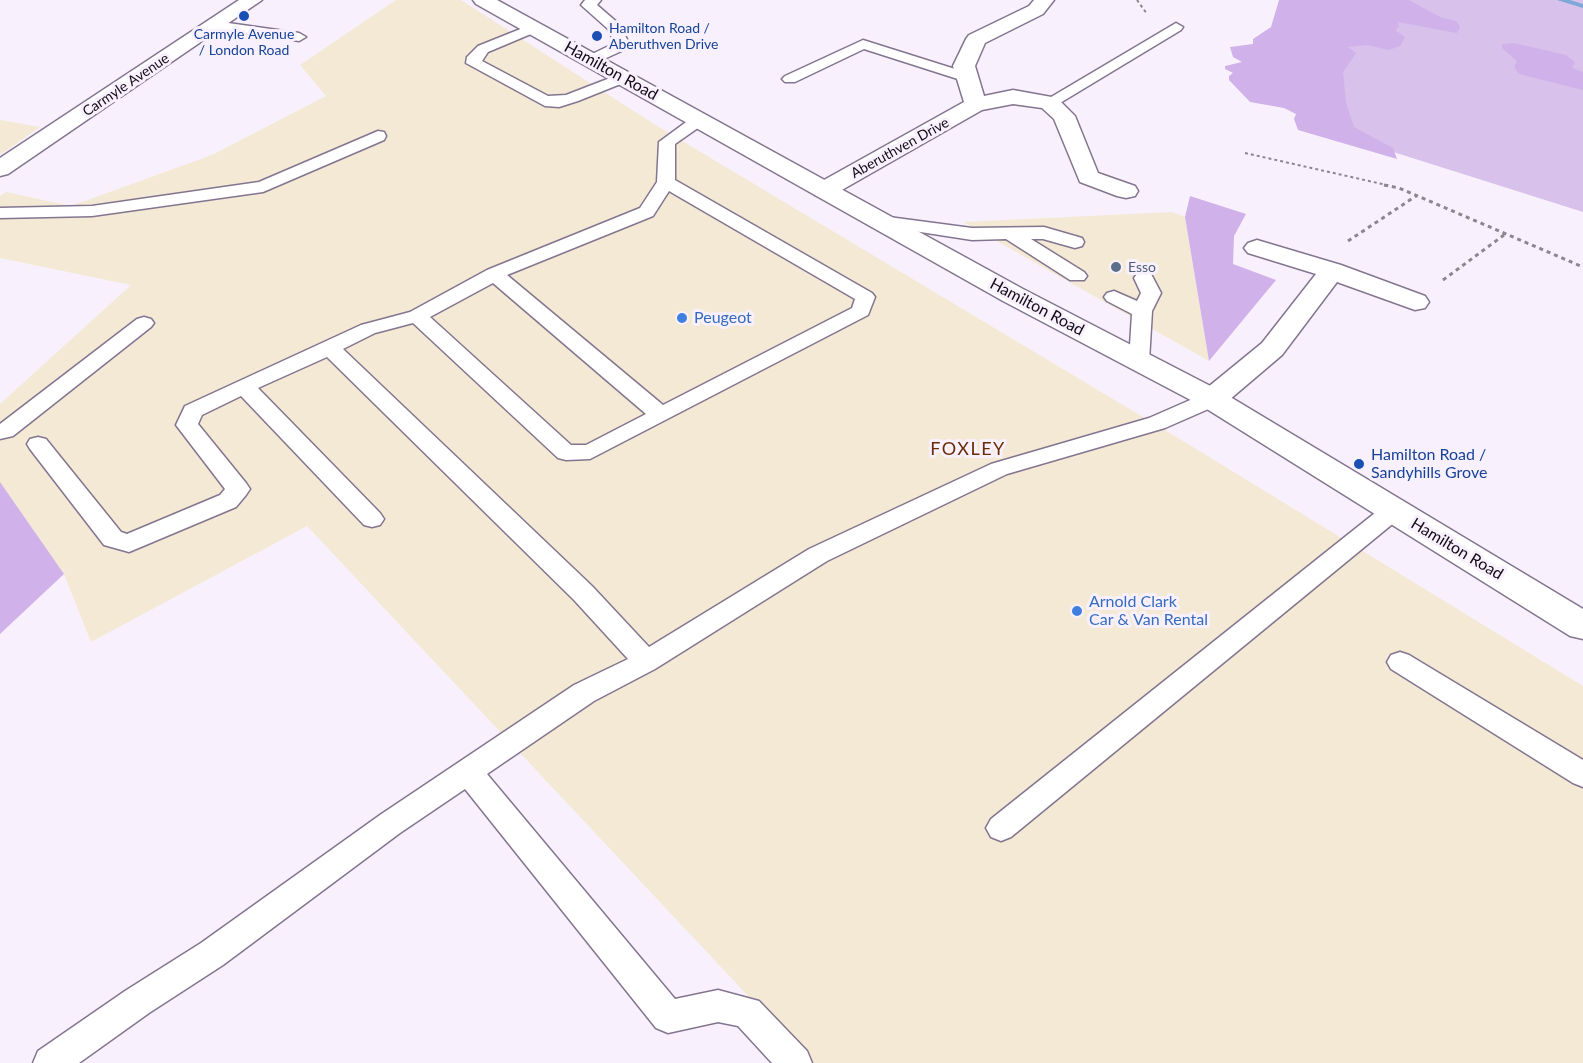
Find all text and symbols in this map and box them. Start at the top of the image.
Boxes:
marker: Carmyle Avenue / London Road [237,9,251,23]
place label: Hamilton Road / Aberuthven Drive [609,20,718,52]
place label: Carmyle Avenue / London Road [194,26,294,58]
marker: Hamilton Road / Aberuthven Drive [590,29,604,43]
street label: Hamilton Road [561,37,661,105]
street label: Carmyle Avenue [80,50,172,120]
street label: Aberuthven Drive [848,114,952,182]
place label: Esso [1128,259,1156,275]
marker: Esso [1109,260,1123,274]
street label: Hamilton Road [987,274,1087,340]
place label: Peugeot [694,308,752,328]
marker: Peugeot [675,311,689,325]
district label: FOXLEY [930,438,1006,460]
place label: Hamilton Road / Sandyhills Grove [1371,445,1487,483]
marker: Hamilton Road / Sandyhills Grove [1352,457,1366,471]
street label: Hamilton Road [1407,514,1507,584]
place label: Arnold Clark Car & Van Rental [1089,592,1208,630]
marker: Arnold Clark Car & Van Rental [1070,604,1084,618]

